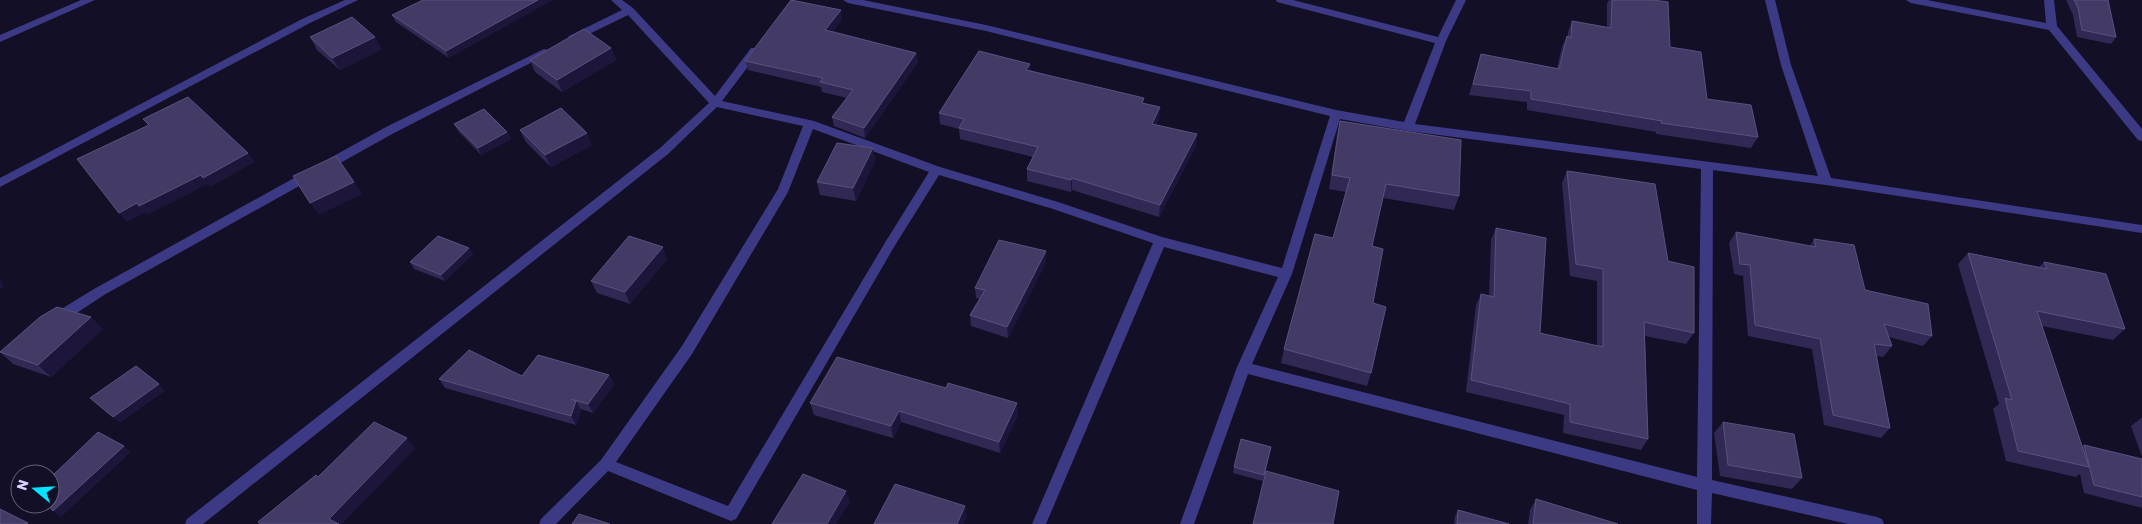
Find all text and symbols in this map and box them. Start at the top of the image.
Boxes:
north arrow [10,464,60,514]
text: N [13,478,33,493]

